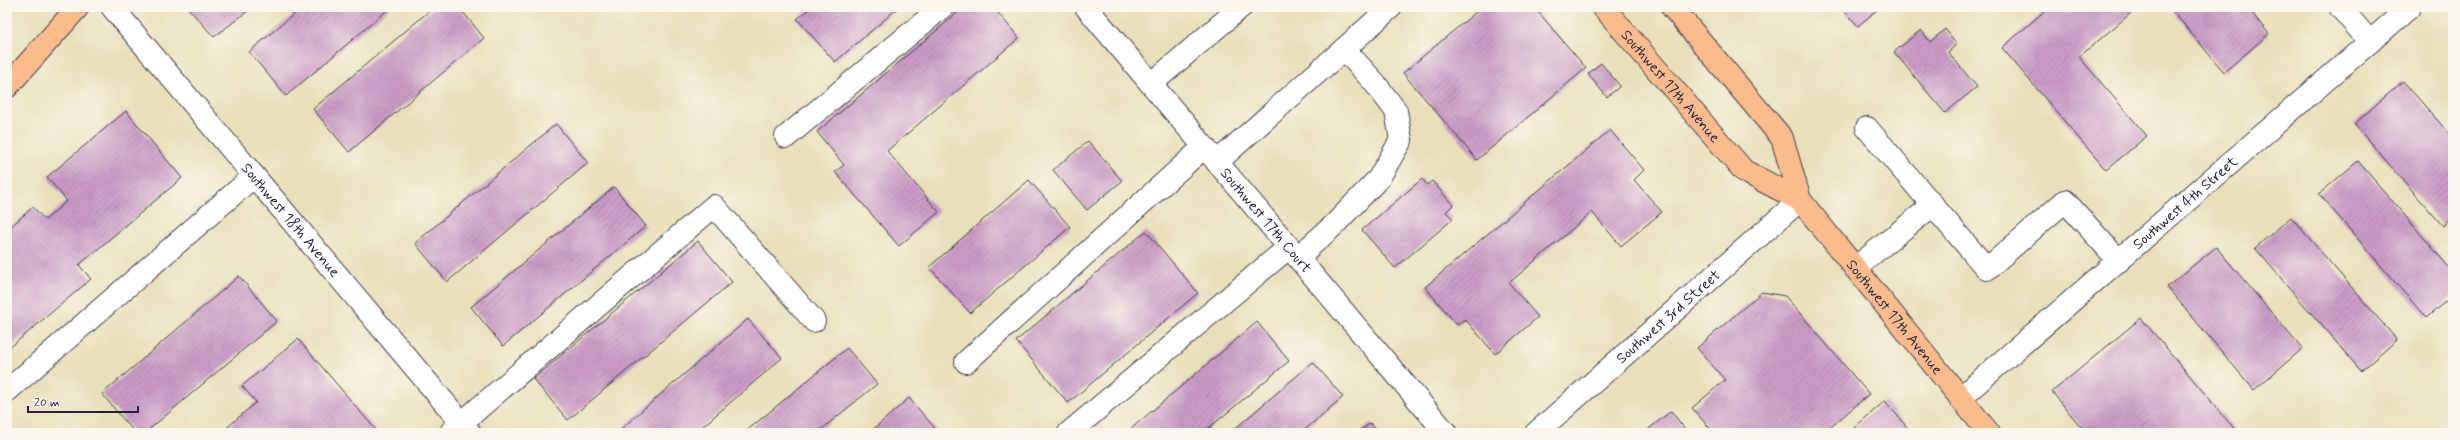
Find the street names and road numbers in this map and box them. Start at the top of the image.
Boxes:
street label: Southwest 17th Avenue [1616,26,1724,147]
street label: Southwest 4th Street [2129,152,2243,255]
street label: Southwest 18th Avenue [236,159,344,282]
street label: Southwest 17th Court [1215,164,1316,278]
street label: Southwest 17th Avenue [1841,256,1947,379]
street label: Southwest 3rd Street [1612,266,1725,369]

